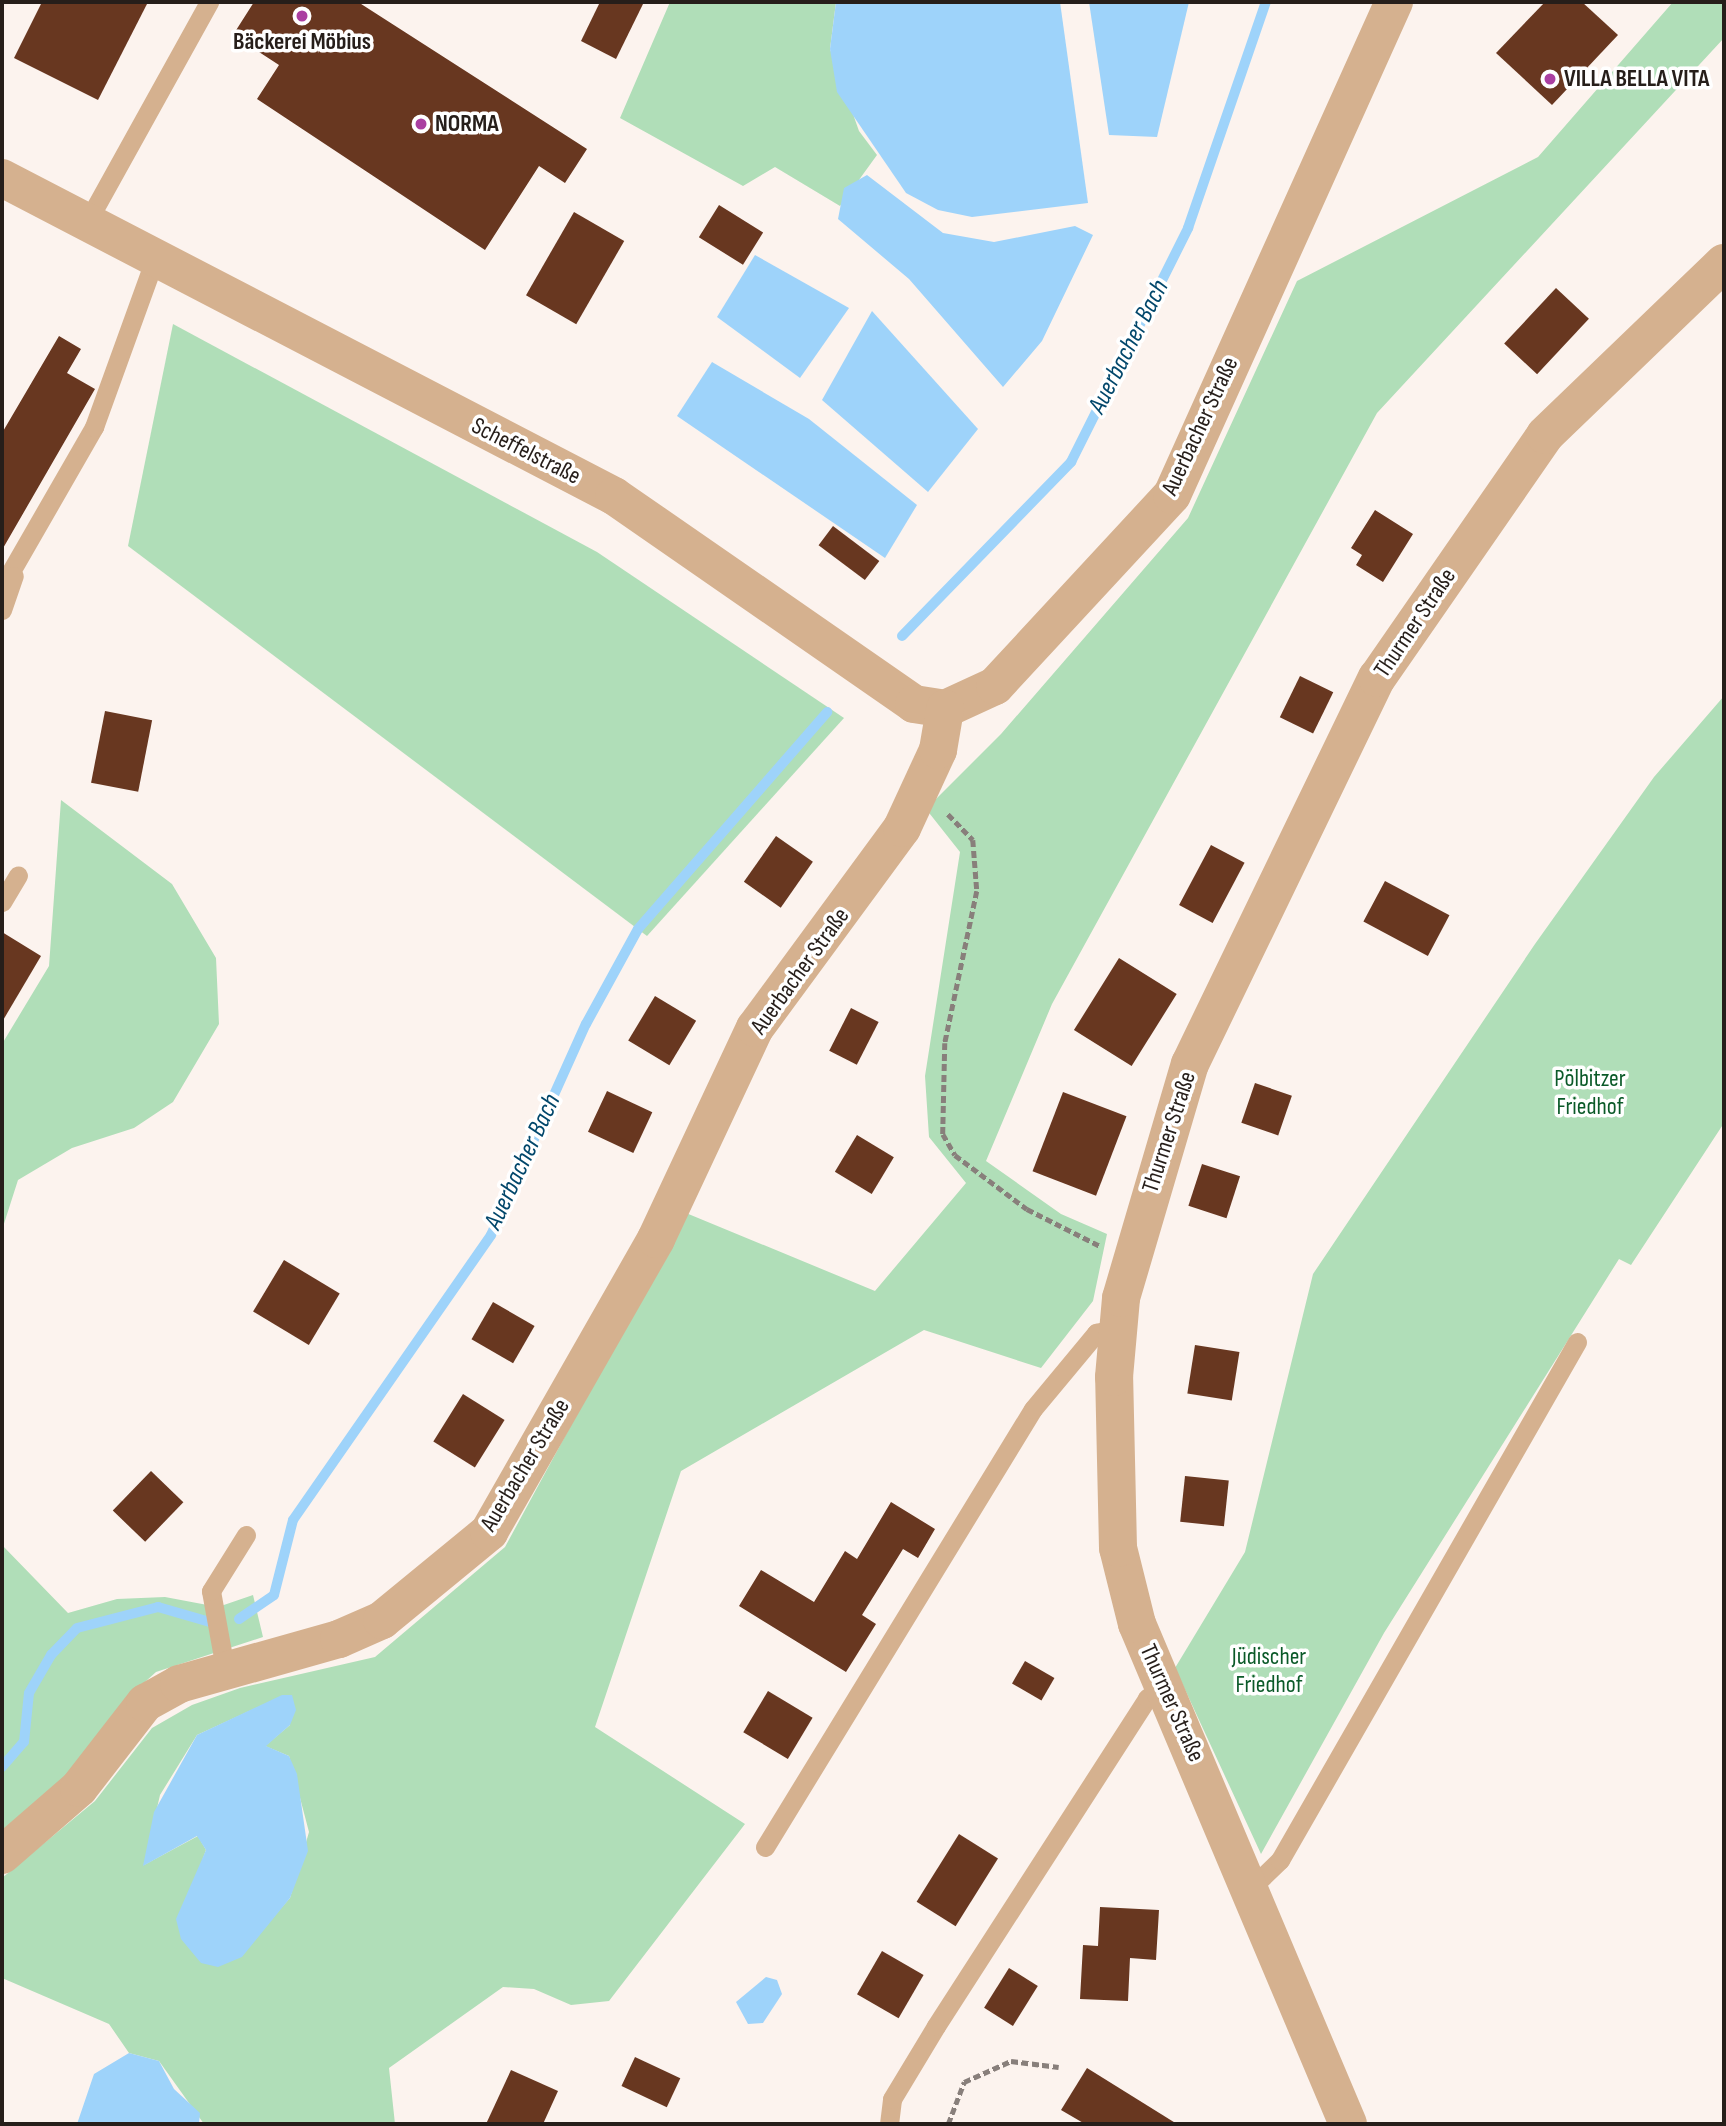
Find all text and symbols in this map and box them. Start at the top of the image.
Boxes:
marker: Bäckerei Möbius [294,8,310,24]
place label: Bäckerei Möbius [233,28,371,56]
place label: VILLA BELLA VITA [1564,65,1709,93]
marker: VILLA BELLA VITA [1542,71,1558,87]
place label: NORMA [435,110,499,138]
marker: NORMA [413,116,429,132]
water label: Auerbacher Bach [1082,275,1176,419]
street label: Auerbacher Straße [1155,352,1245,500]
street label: Scheffelstraße [467,411,585,491]
street label: Thurmer Straße [1368,563,1462,683]
street label: Auerbacher Straße [744,902,856,1040]
park label: Pölbitzer Friedhof [1554,1065,1626,1121]
street label: Thurmer Straße [1136,1068,1202,1196]
water label: Auerbacher Bach [478,1089,568,1235]
street label: Auerbacher Straße [474,1394,576,1536]
street label: Thurmer Straße [1133,1640,1211,1766]
park label: Jüdischer Friedhof [1232,1643,1306,1699]

